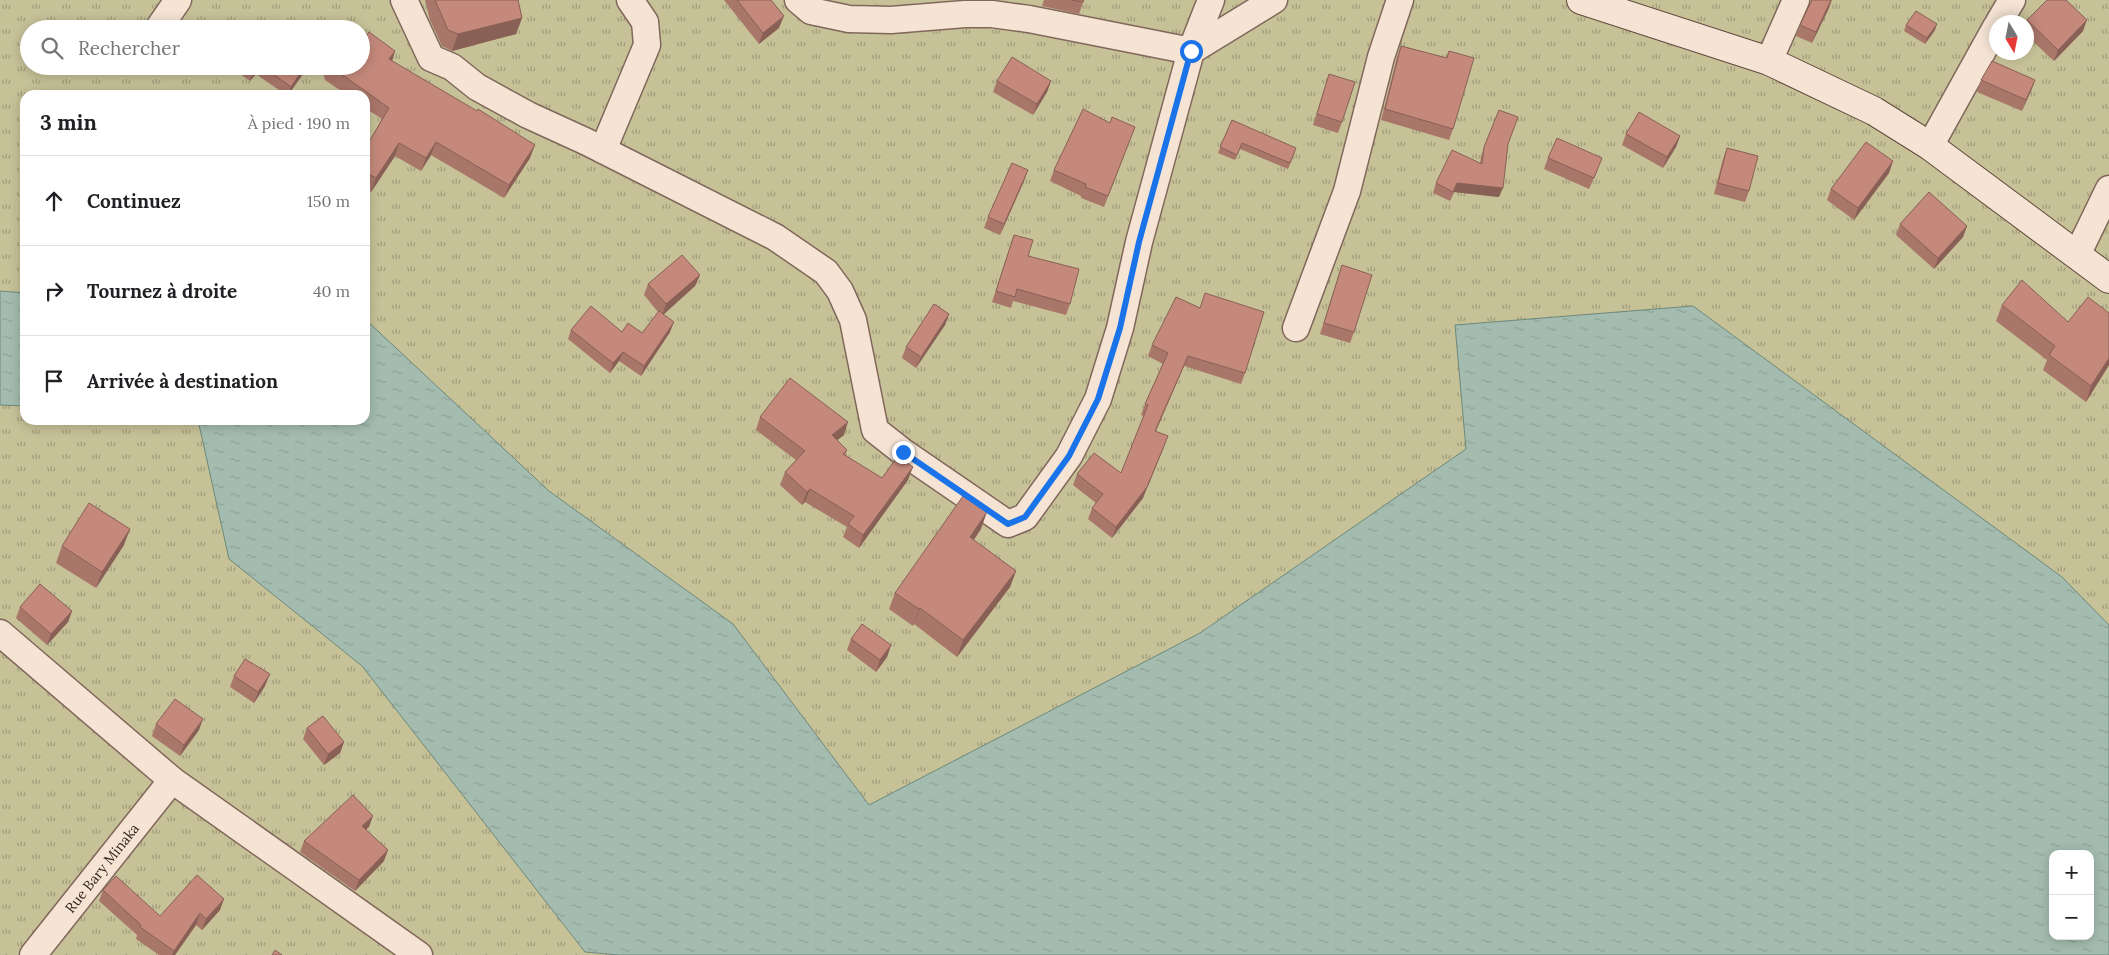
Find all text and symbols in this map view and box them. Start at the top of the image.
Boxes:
north arrow [1989,15,2034,60]
search box [20,20,370,75]
icon: search [38,34,66,62]
text: Rechercher [78,36,180,60]
route start [1180,40,1203,63]
text: 3 min [40,109,97,136]
text: À pied · 190 m [248,113,350,133]
icon: ahead [40,187,68,215]
text: Continuez [87,189,181,213]
text: 150 m [307,191,350,211]
icon: right [40,277,68,305]
text: Tournez à droite [87,279,237,303]
text: 40 m [313,281,350,301]
icon: arrive [40,367,68,395]
text: Arrivée à destination [87,369,278,393]
route end [892,441,915,464]
street label: Rue Bary Minaka [61,820,143,916]
map controls [2049,850,2094,940]
button: + [2049,850,2094,895]
button: − [2049,895,2094,940]

